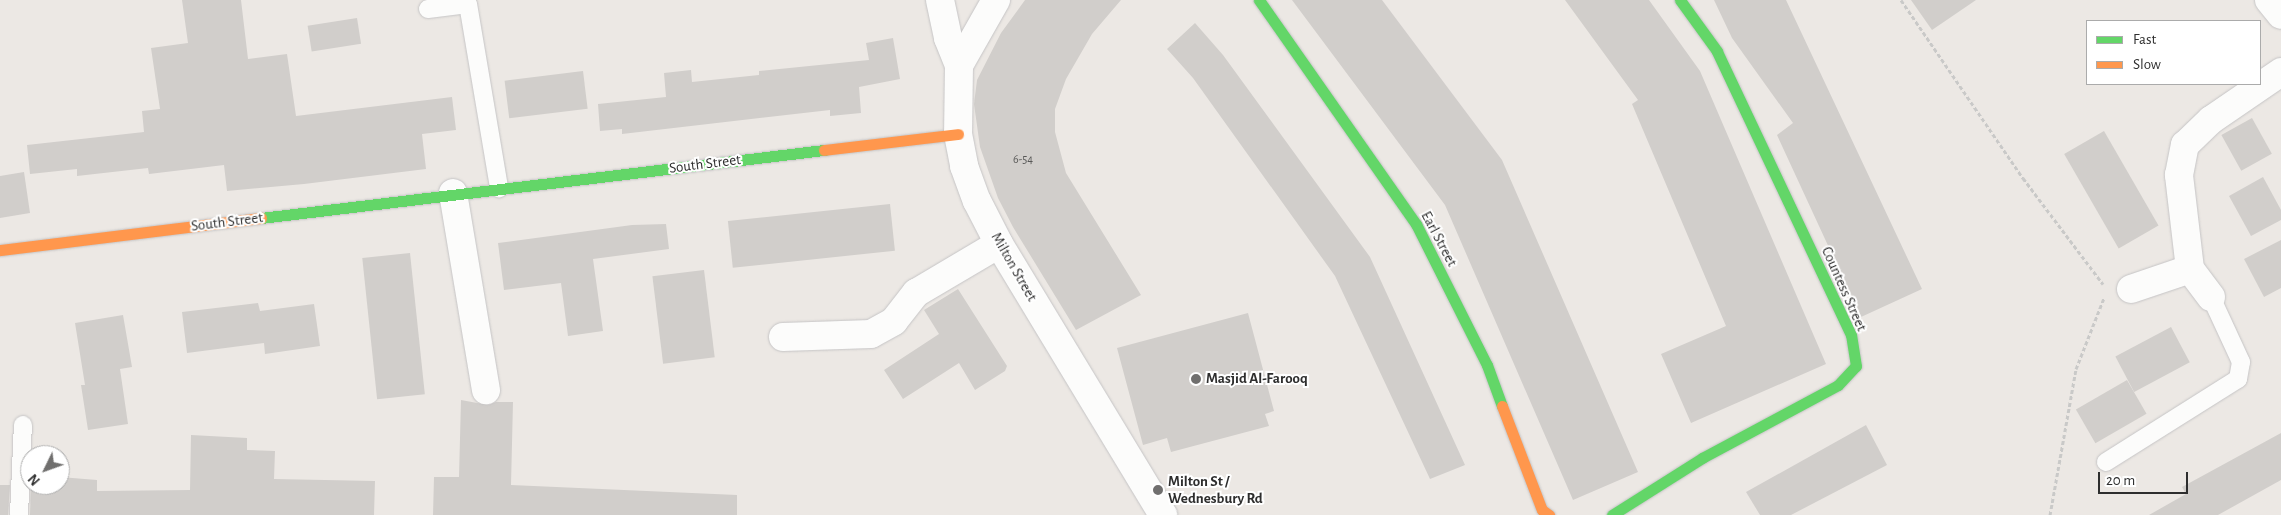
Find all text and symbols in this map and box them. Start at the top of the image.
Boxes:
legend [2086,20,2261,85]
text: Fast [2133,32,2156,47]
text: Slow [2133,57,2161,72]
street label: South Street [668,151,742,177]
house number: 6-54 [1013,153,1033,167]
street label: Earl Street [1417,208,1461,270]
street label: South Street [190,209,264,235]
street label: Milton Street [987,229,1041,305]
street label: Countess Street [1817,244,1871,334]
place label: Masjid Al-Farooq [1206,370,1308,388]
marker: Masjid Al-Farooq [1190,373,1202,385]
north arrow [20,445,70,495]
scale bar [2101,462,2191,494]
text: N [26,471,43,488]
place label: Milton St / Wednesbury Rd [1168,472,1263,507]
text: 20 m [2106,473,2135,488]
marker: Milton St / Wednesbury Rd [1152,484,1164,496]

